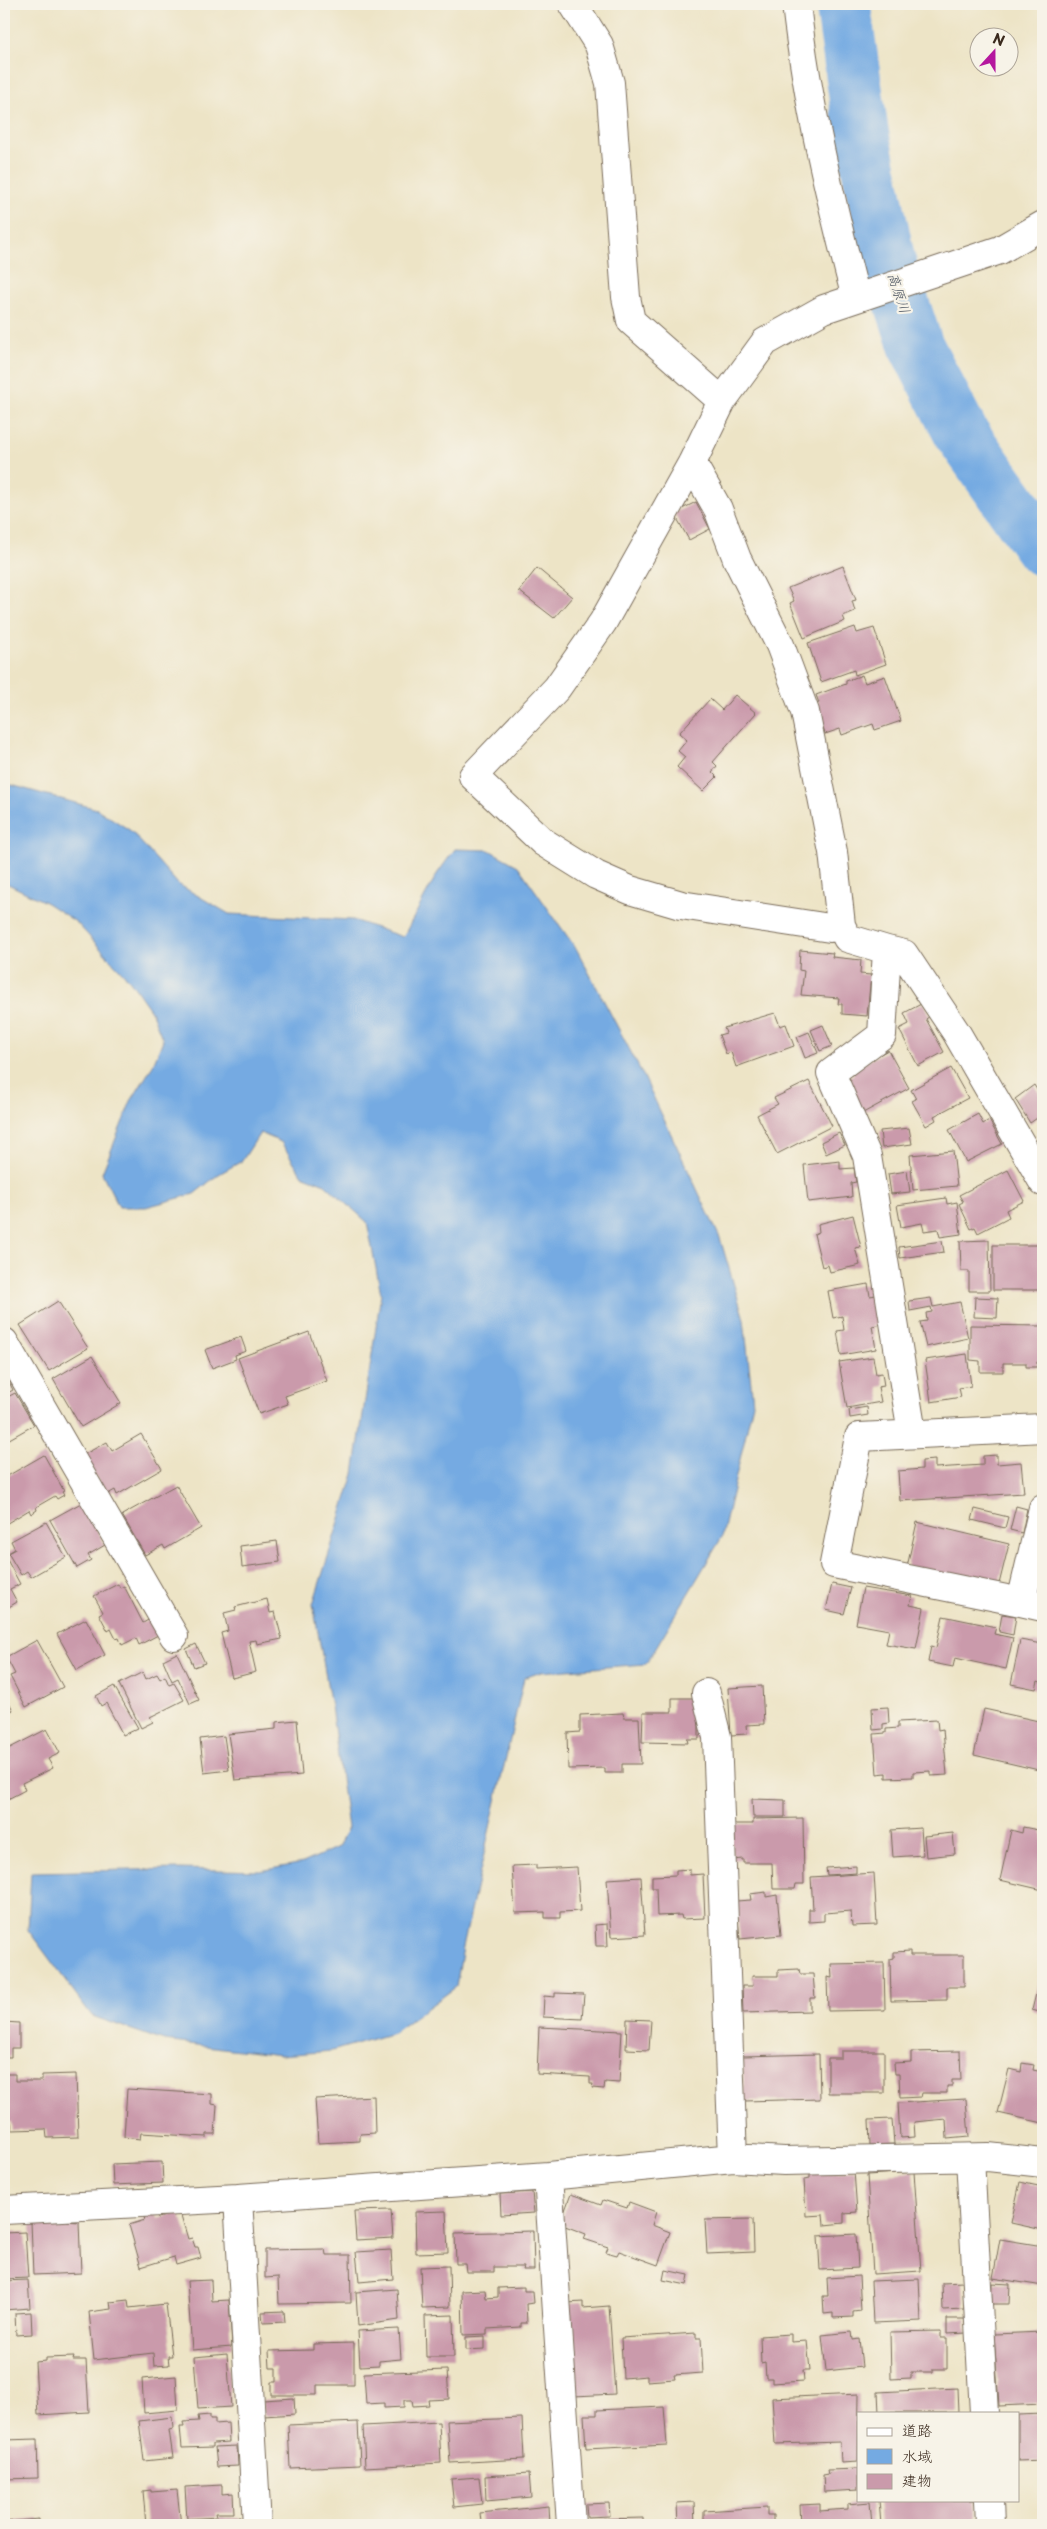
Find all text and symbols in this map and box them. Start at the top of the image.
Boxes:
north arrow [970,28,1020,78]
text: N [990,28,1008,51]
water label: 高原川 [883,270,916,316]
legend [857,2412,1020,2502]
text: 道路 [902,2418,932,2441]
text: 水域 [902,2444,932,2467]
text: 建物 [902,2468,932,2491]

